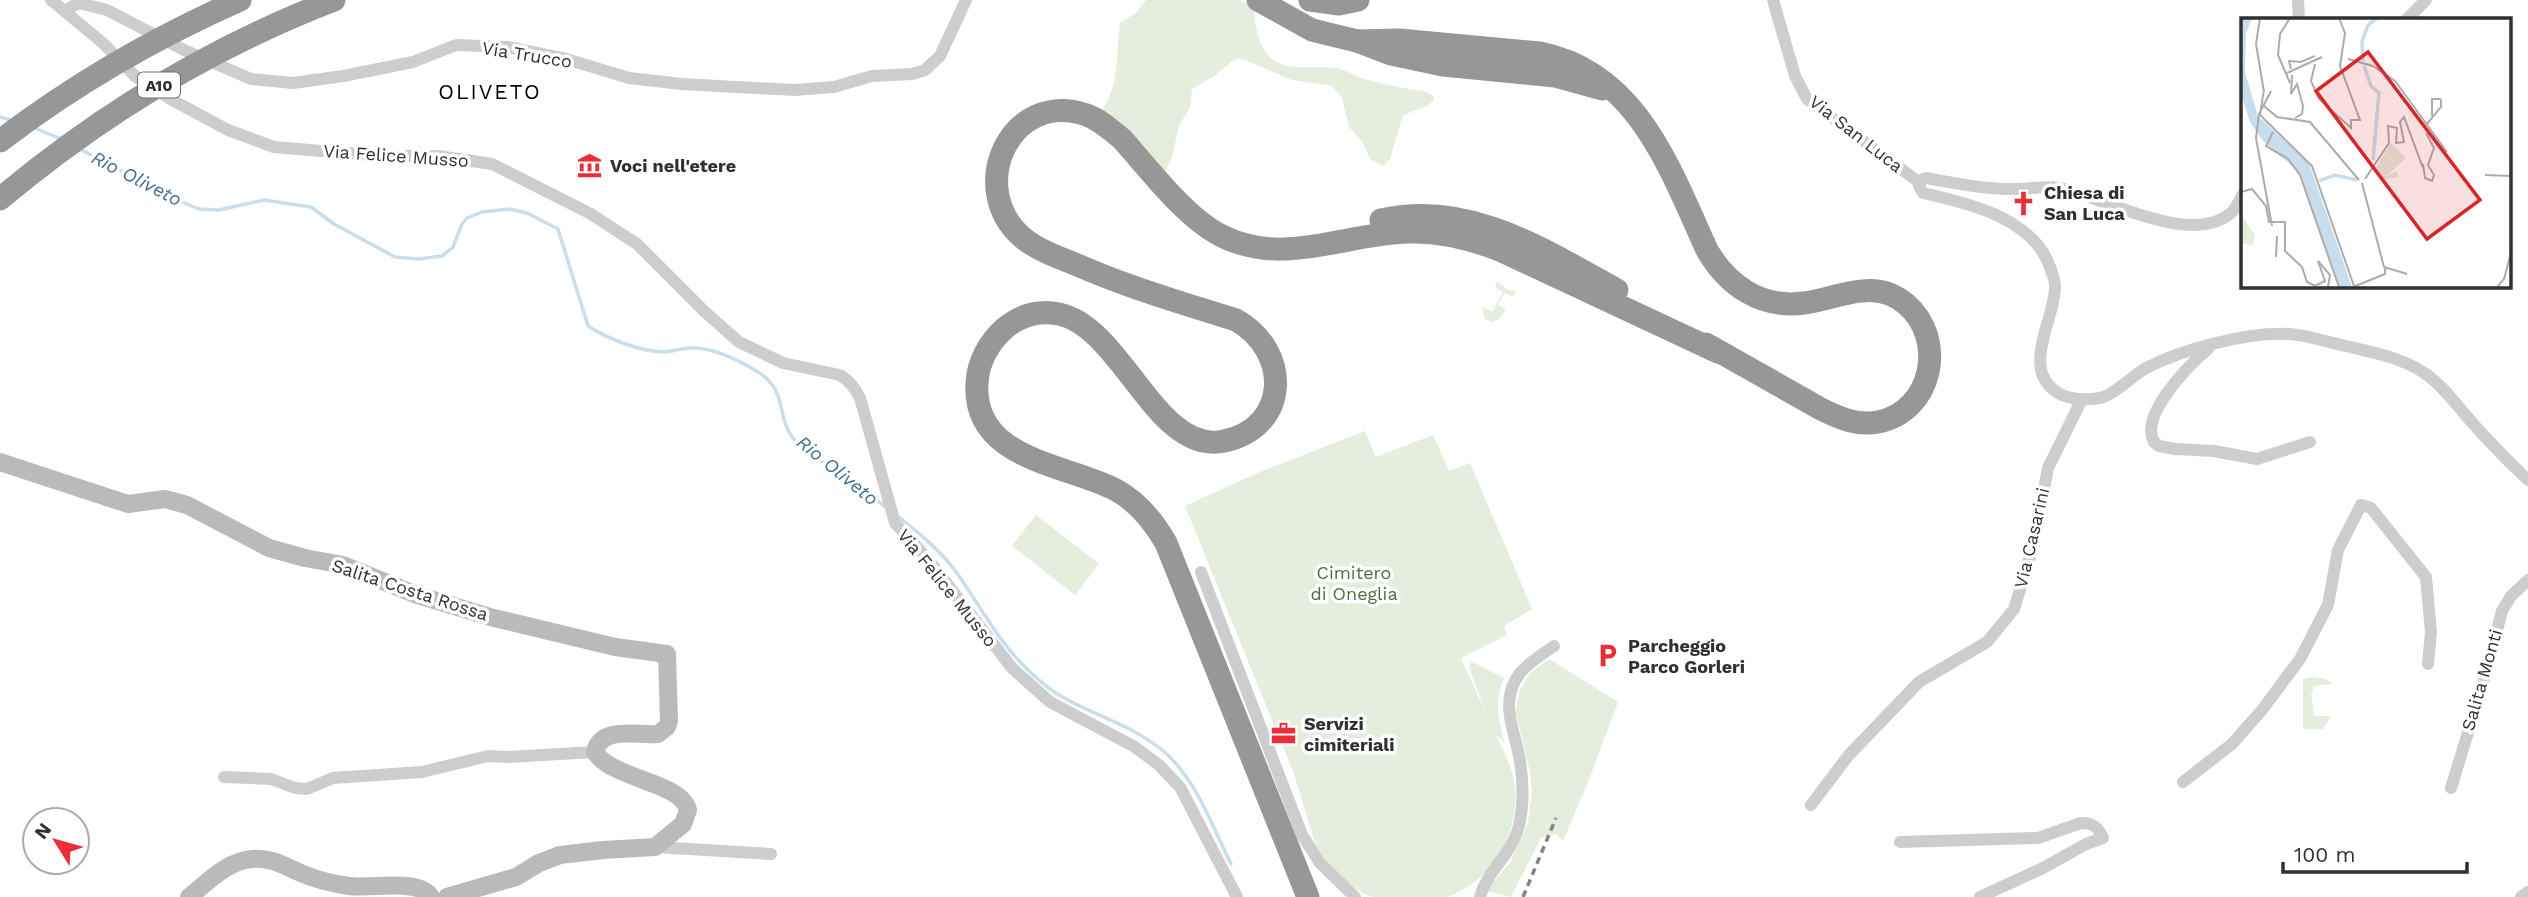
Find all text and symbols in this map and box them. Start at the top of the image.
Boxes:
inset map [2241,18,2510,287]
street label: Via Trucco [481,37,574,72]
road number: A10 [138,72,180,97]
district label: OLIVETO [438,79,542,104]
street label: Via San Luca [1805,91,1907,177]
street label: Via Felice Musso [323,140,469,171]
water label: Rio Oliveto [88,146,186,211]
museum icon: Voci nell'etere [576,152,604,180]
place label: Voci nell'etere [610,155,736,176]
place label: Chiesa di San Luca [2044,182,2125,224]
church icon: Chiesa di San Luca [2010,189,2038,217]
water label: Rio Oliveto [792,430,883,510]
street label: Via Casarini [2010,486,2053,590]
street label: Via Felice Musso [893,524,1001,651]
street label: Salita Costa Rossa [329,554,491,625]
park label: Cimitero di Oneglia [1310,562,1398,604]
street label: Salita Monti [2457,627,2506,733]
place label: Parcheggio Parco Gorleri [1628,635,1745,677]
parking icon: Parcheggio Parco Gorleri [1594,642,1622,670]
place label: Servizi cimiteriali [1304,713,1394,755]
office icon: Servizi cimiteriali [1270,720,1298,748]
north arrow [21,806,91,876]
text: N [29,819,56,844]
scale bar [2283,830,2467,874]
text: 100 m [2294,842,2356,867]

